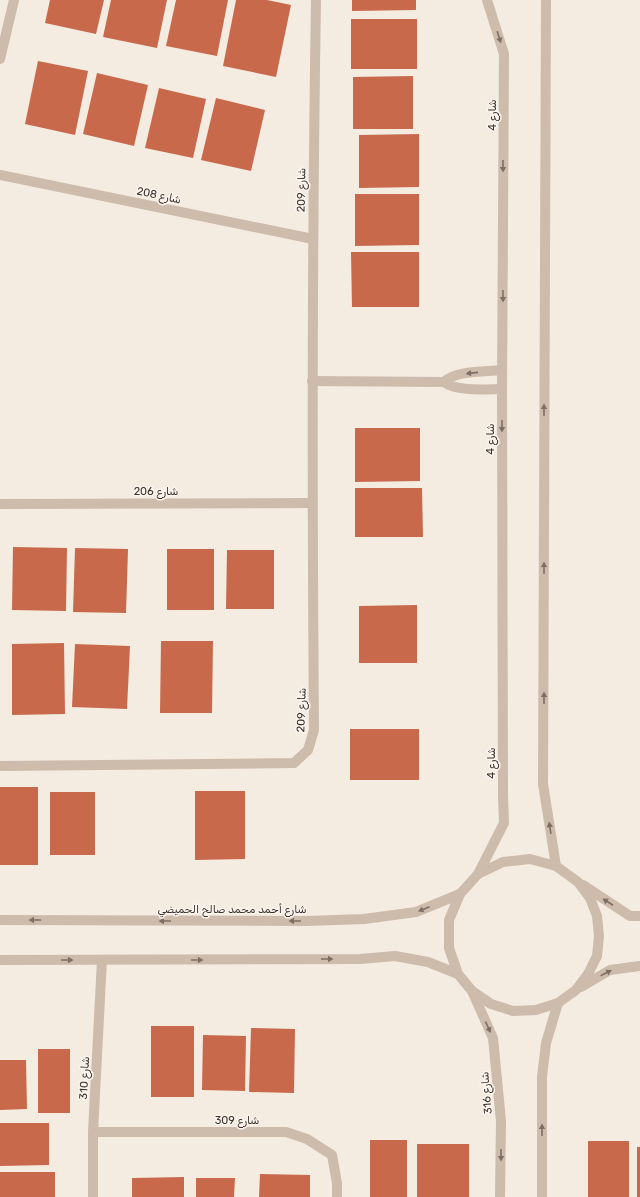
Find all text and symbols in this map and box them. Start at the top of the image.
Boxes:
one-way arrow [496,31,502,43]
street label: شارع 4 [486,99,501,131]
one-way arrow [500,160,506,173]
street label: شارع 209 [295,168,310,212]
street label: شارع 208 [135,184,182,208]
one-way arrow [499,290,506,302]
one-way arrow [466,370,478,376]
one-way arrow [541,403,547,416]
one-way arrow [499,420,505,433]
street label: شارع 4 [484,423,499,455]
street label: شارع 206 [134,485,178,500]
one-way arrow [541,561,547,574]
street label: شارع 209 [294,688,311,733]
one-way arrow [541,691,547,704]
street label: شارع 4 [485,747,500,779]
one-way arrow [547,822,553,834]
one-way arrow [602,898,614,905]
street label: شارع أحمد محمد صالح الحميضي [157,903,307,918]
one-way arrow [418,905,430,912]
one-way arrow [28,917,41,923]
one-way arrow [158,918,171,924]
one-way arrow [288,918,301,924]
one-way arrow [321,956,334,962]
one-way arrow [61,957,74,963]
one-way arrow [191,957,204,963]
one-way arrow [600,970,612,976]
one-way arrow [485,1021,491,1032]
street label: شارع 310 [77,1056,94,1100]
street label: شارع 316 [478,1071,497,1115]
street label: شارع 309 [215,1114,259,1129]
one-way arrow [539,1123,545,1136]
one-way arrow [498,1149,504,1162]

